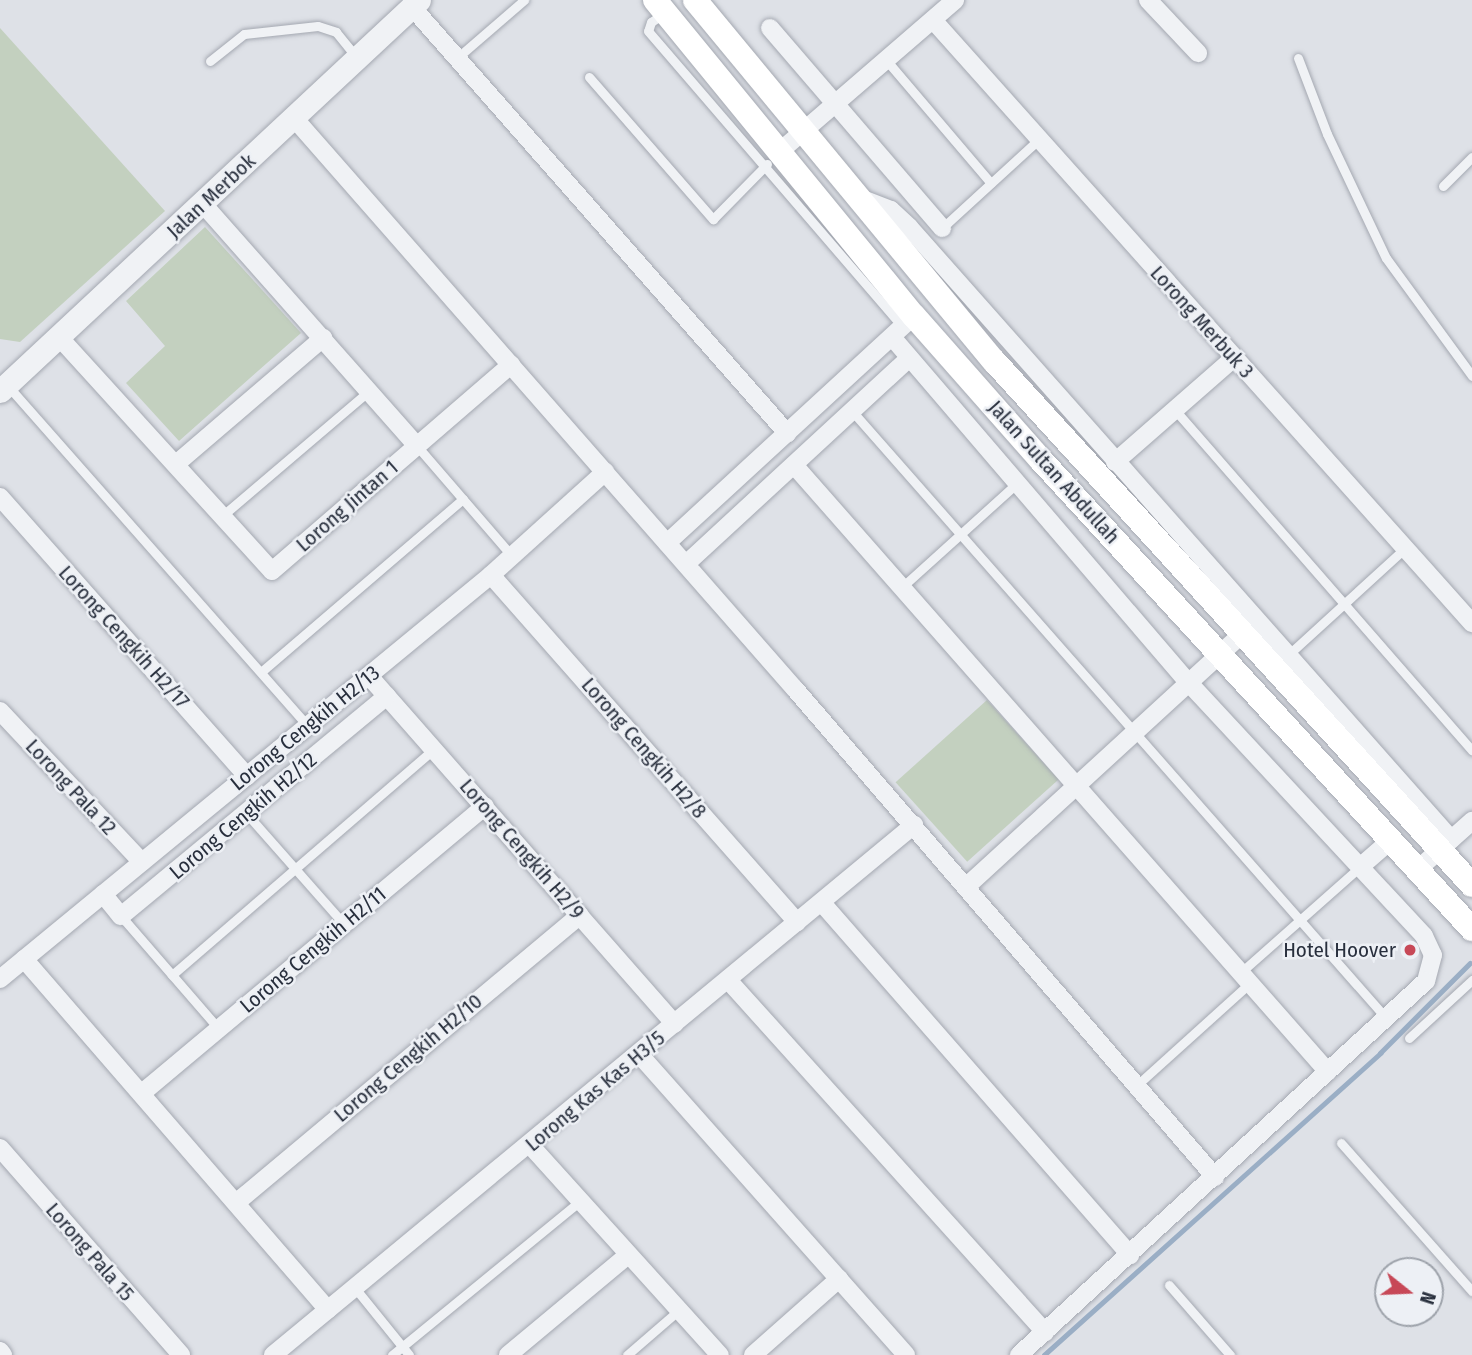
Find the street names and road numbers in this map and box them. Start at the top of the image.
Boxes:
street label: Jalan Merbok [161,149,261,243]
street label: Lorong Merbuk 3 [1145,261,1259,383]
street label: Jalan Sultan Abdullah [983,395,1125,549]
street label: Lorong Jintan 1 [291,455,403,557]
street label: Lorong Cengkih H2/17 [53,560,195,714]
street label: Lorong Cengkih H2/13 [225,660,385,796]
street label: Lorong Cengkih H2/8 [576,673,712,823]
street label: Lorong Pala 12 [20,734,122,840]
street label: Lorong Cengkih H2/12 [164,747,322,885]
street label: Lorong Cengkih H2/9 [454,774,590,924]
street label: Lorong Cengkih H2/11 [235,882,391,1018]
street label: Lorong Cengkih H2/10 [329,989,487,1127]
street label: Lorong Kas Kas H3/5 [520,1025,670,1157]
street label: Lorong Pala 15 [40,1198,140,1306]

